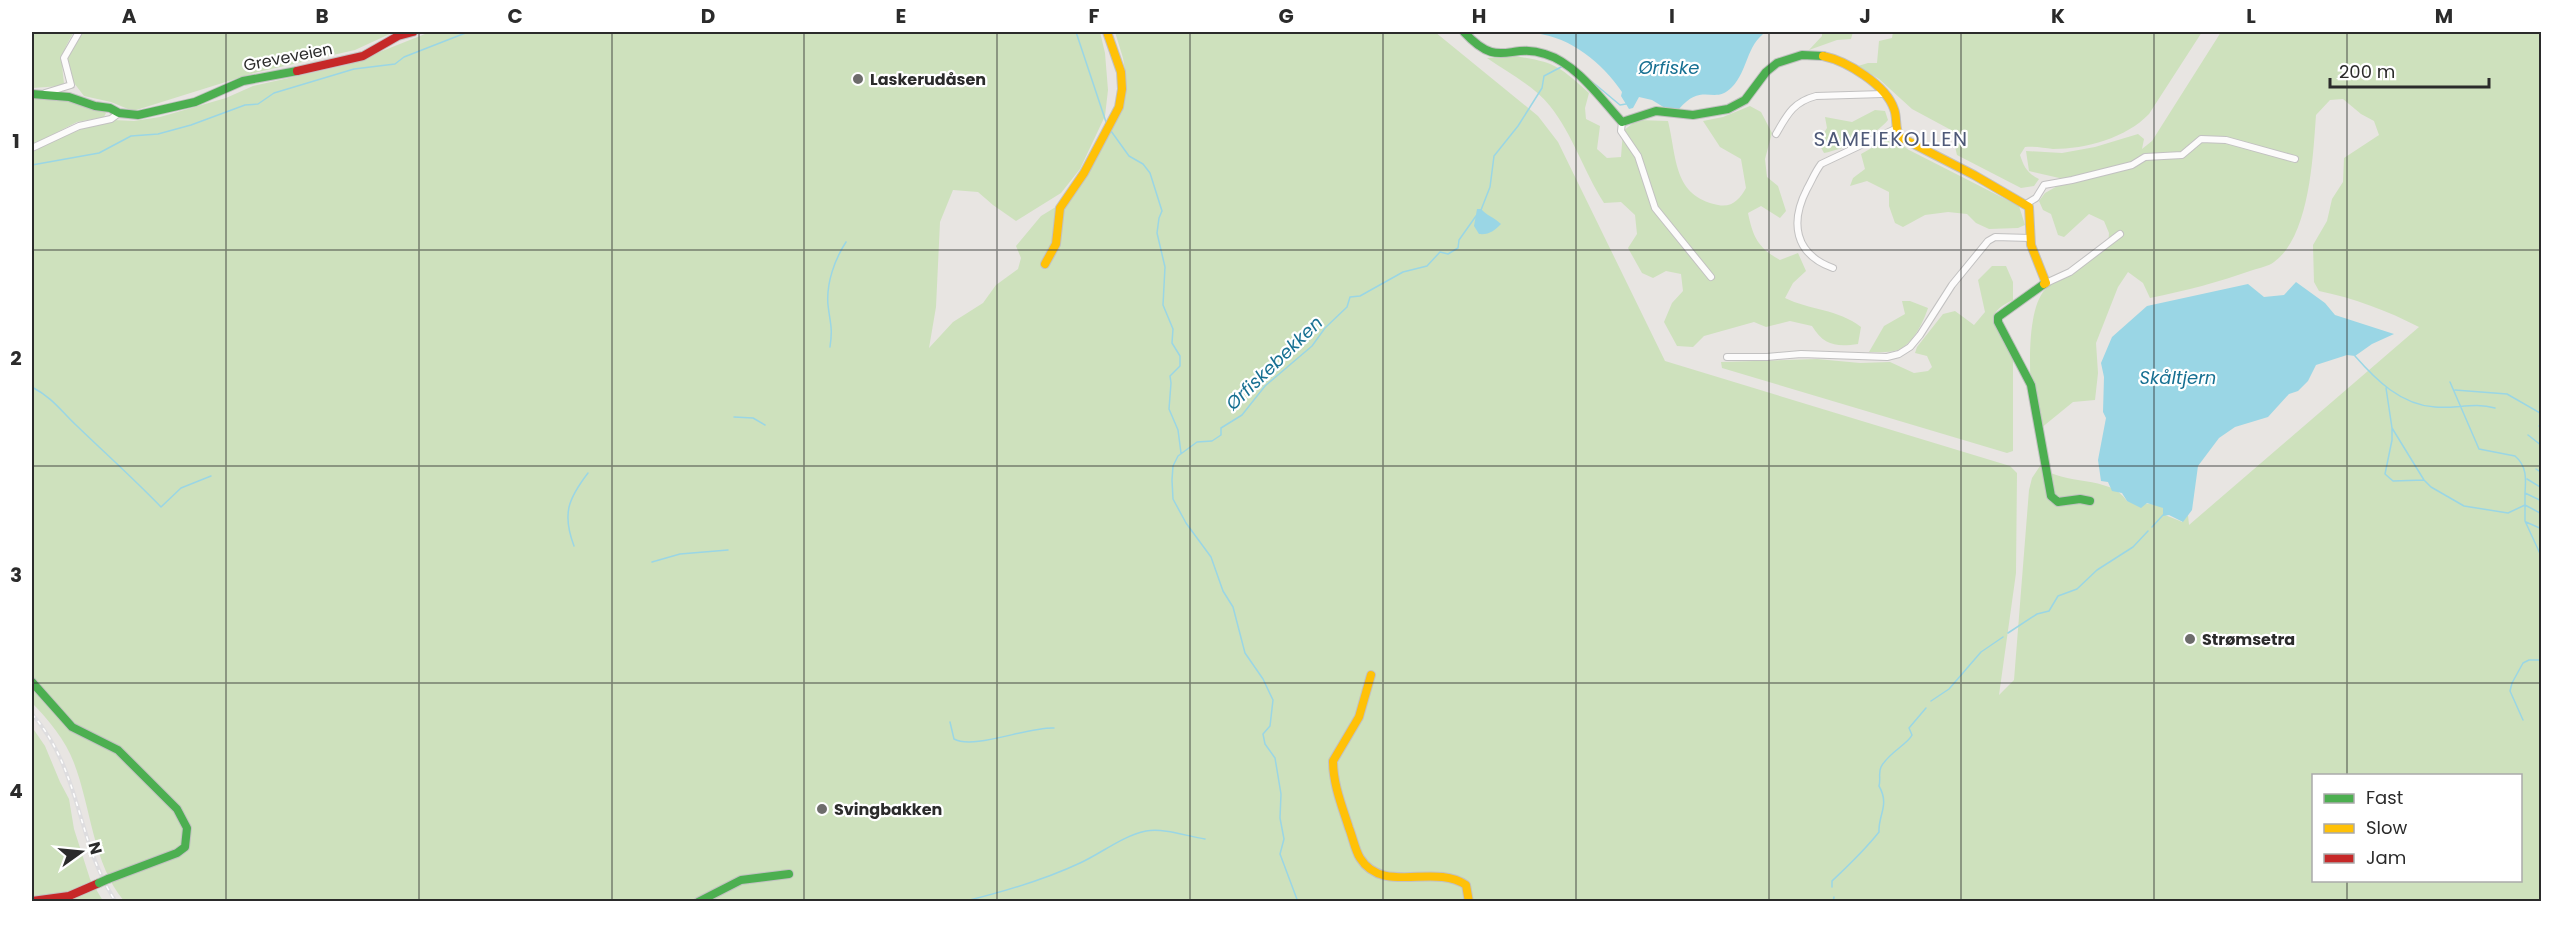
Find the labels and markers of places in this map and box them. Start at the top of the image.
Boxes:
place label: Laskerudåsen [870,68,986,91]
marker: Laskerudåsen [851,72,865,86]
place label: Strømsetra [2202,628,2295,651]
marker: Strømsetra [2183,632,2197,646]
place label: Svingbakken [834,798,942,821]
marker: Svingbakken [815,802,829,816]

